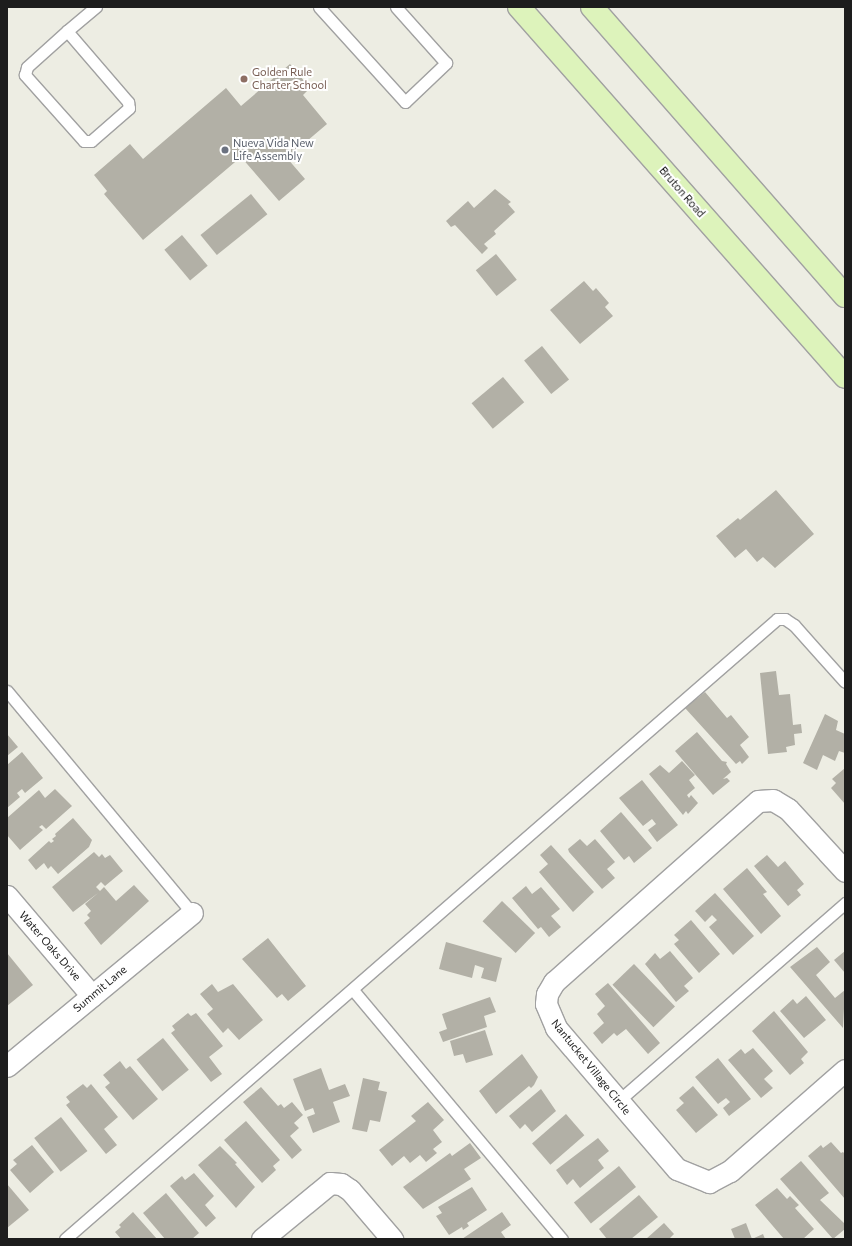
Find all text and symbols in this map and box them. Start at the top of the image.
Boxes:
place label: Golden Rule Charter School [252,66,327,92]
marker: Golden Rule Charter School [239,74,249,84]
place label: Nueva Vida New Life Assembly [233,137,314,163]
marker: Nueva Vida New Life Assembly [220,145,230,155]
street label: Bruton Road [656,164,708,220]
street label: Water Oaks Drive [16,909,84,983]
street label: Summit Lane [71,963,129,1015]
street label: Nantucket Village Circle [549,1017,633,1117]

